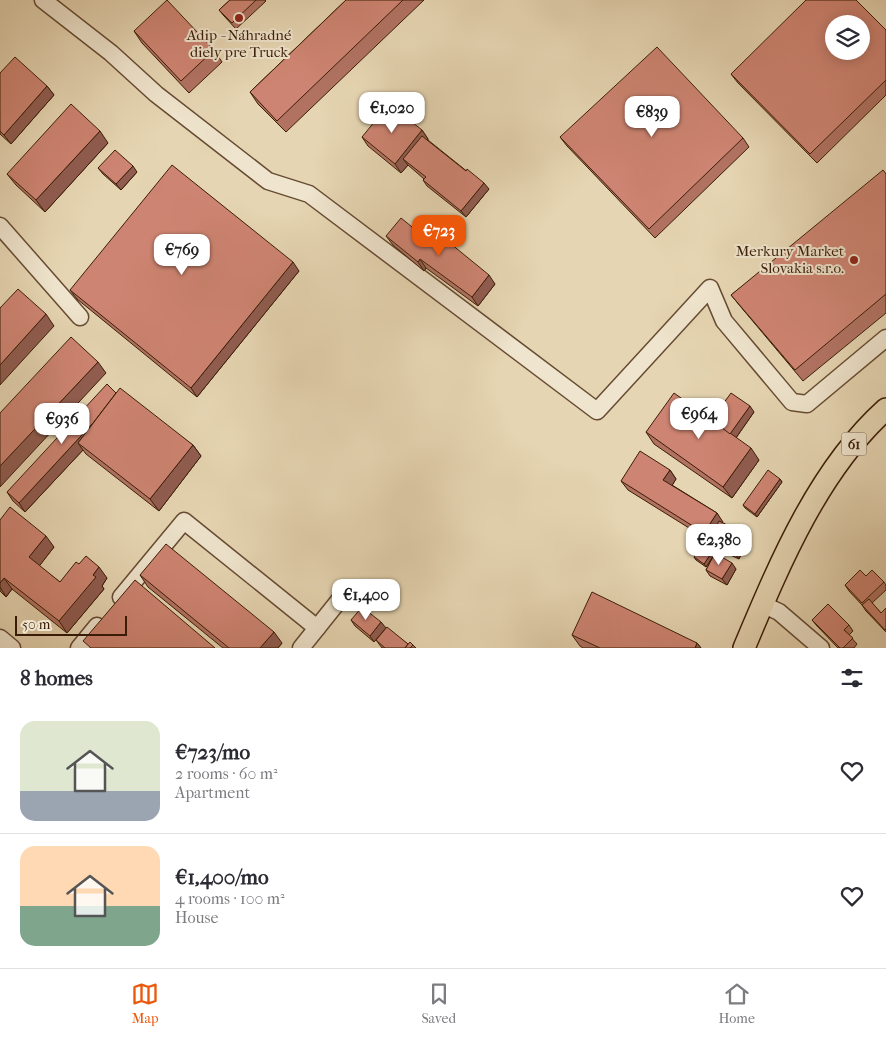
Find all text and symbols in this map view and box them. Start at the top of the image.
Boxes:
marker: Adip - Náhradné diely pre Truck [233,12,245,24]
map controls [825,15,870,60]
button: layers [825,15,870,60]
place label: Adip - Náhradné diely pre Truck [186,26,292,61]
pin: €1,020 [351,92,433,134]
pin: €839 [622,96,682,138]
text: €1,020 [370,98,414,117]
text: €839 [636,102,668,121]
pin: €723 [409,214,469,257]
text: €723 [423,221,455,240]
pin: €769 [152,234,212,276]
text: €769 [165,240,199,259]
place label: Merkury Market Slovakia s.r.o. [736,242,845,277]
marker: Merkury Market Slovakia s.r.o. [848,254,860,266]
pin: €964 [669,398,729,440]
pin: €936 [32,402,92,445]
text: €964 [681,404,717,423]
text: €936 [45,409,79,428]
road number: 61 [842,432,866,456]
pin: €2,380 [678,524,760,566]
text: €2,380 [697,530,741,549]
pin: €1,400 [325,578,407,621]
text: €1,400 [343,585,389,604]
scale bar [15,613,128,636]
text: 50 m [22,616,50,633]
icon: filters [838,664,866,692]
text: 8 homes [20,666,93,690]
text: €723/mo [175,740,250,764]
icon: home [60,741,120,801]
icon: heart [838,757,866,785]
text: 2 rooms · 60 m² [175,764,278,783]
text: Apartment [175,783,250,802]
text: €1,400/mo [175,865,269,889]
icon: home [60,866,120,926]
icon: heart [838,882,866,910]
text: 4 rooms · 100 m² [175,889,285,908]
text: House [175,908,218,927]
tab: Map [131,980,159,1027]
tab: Saved [421,980,456,1027]
tab: Home [718,980,755,1027]

